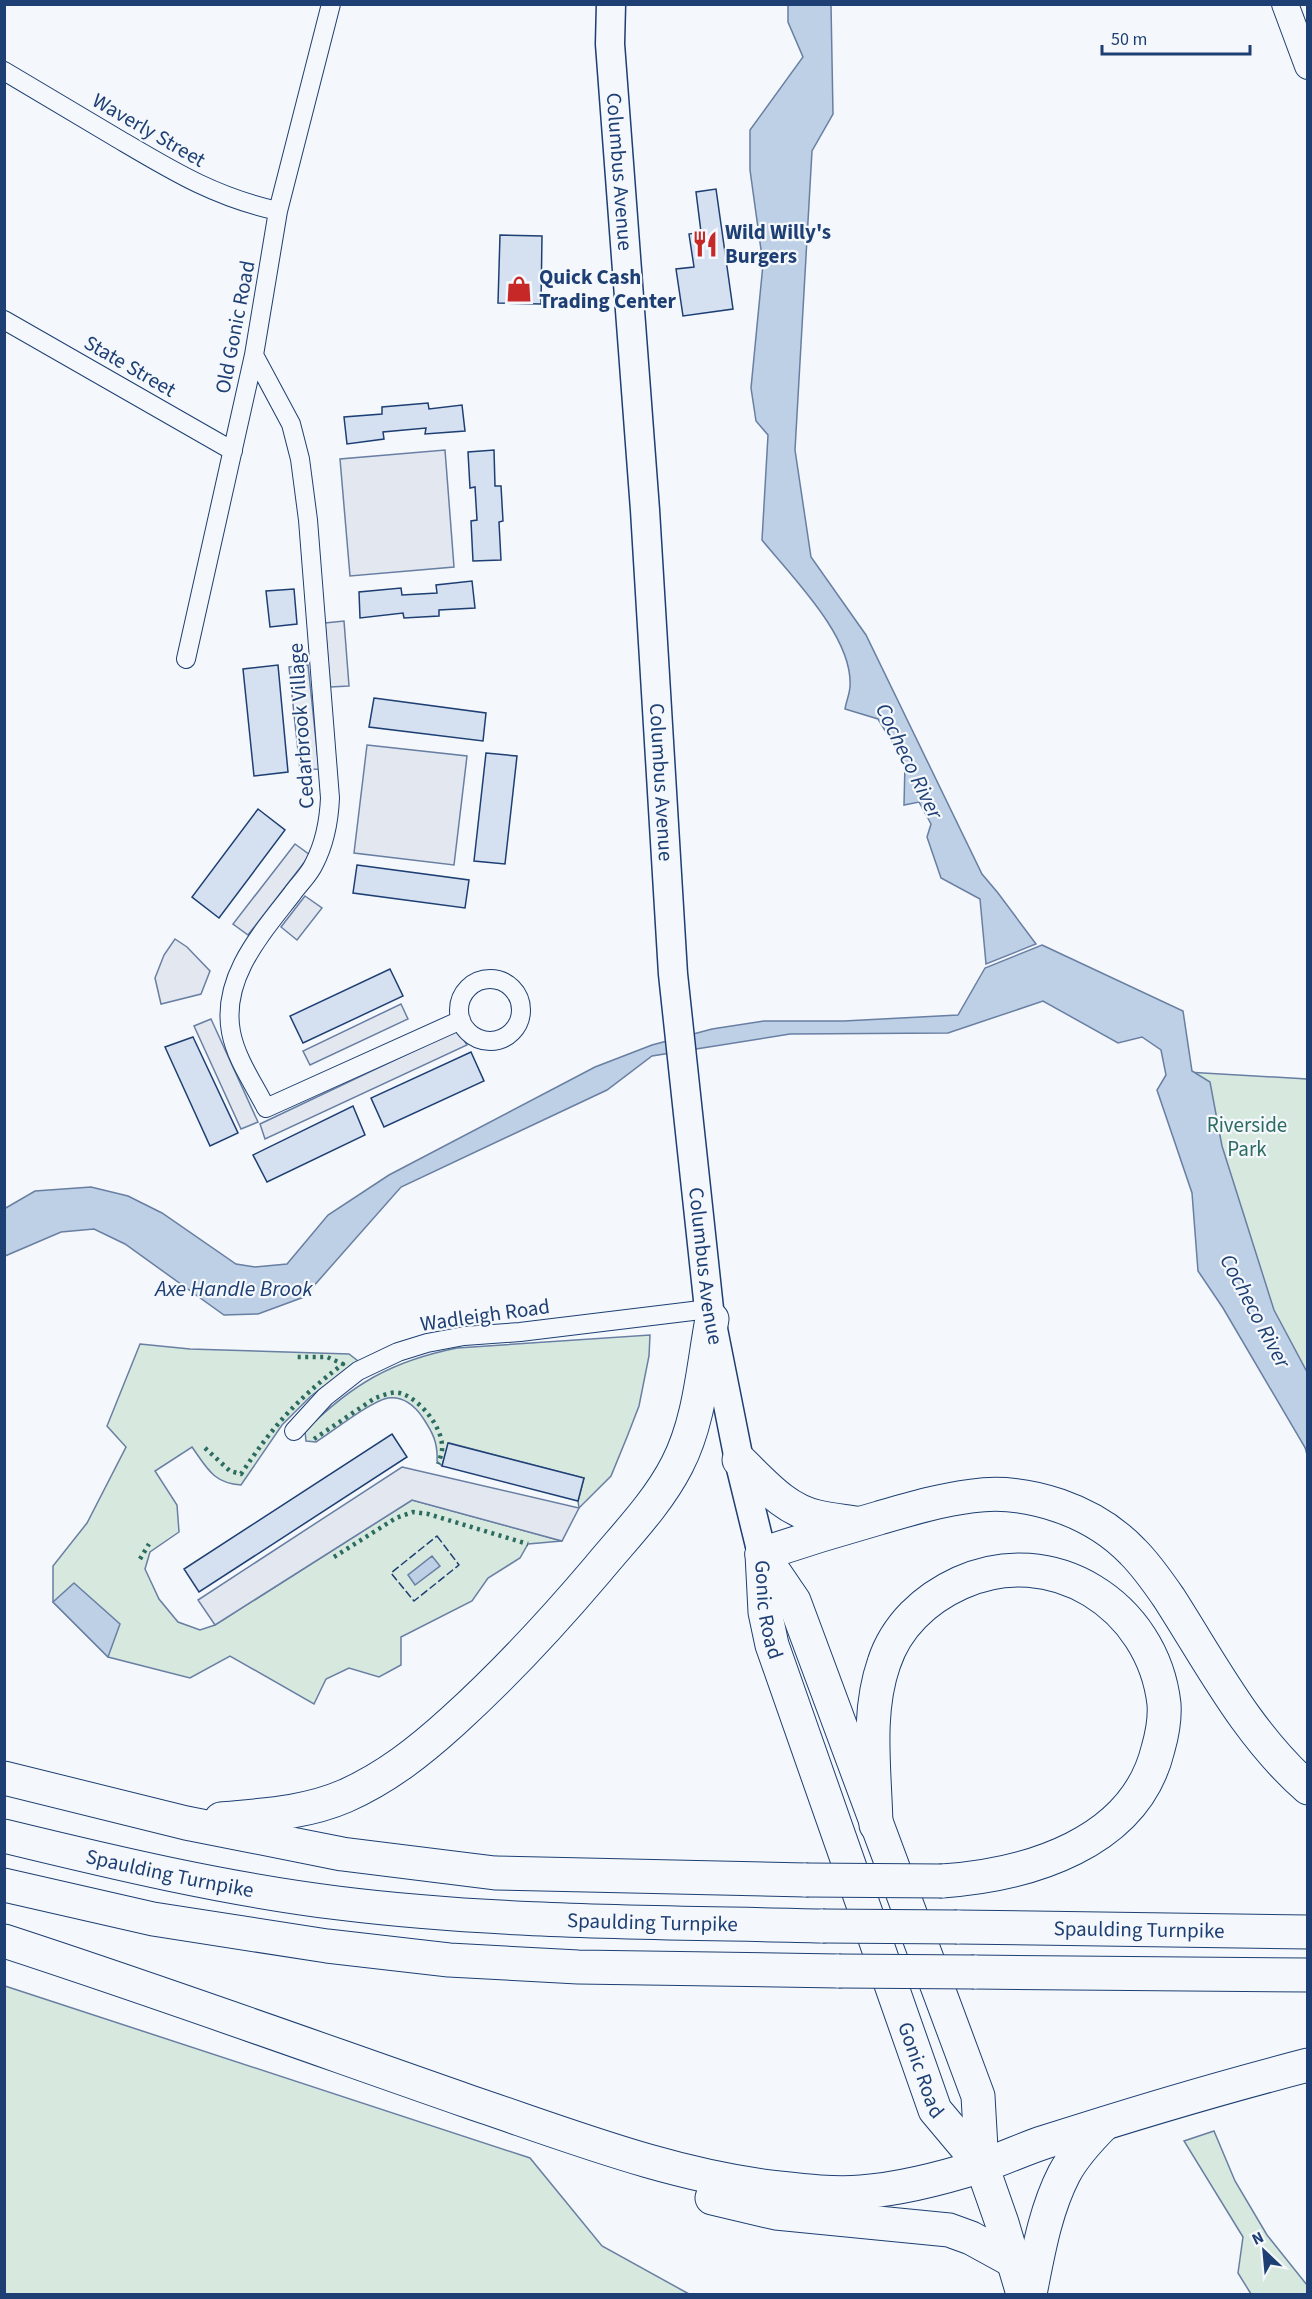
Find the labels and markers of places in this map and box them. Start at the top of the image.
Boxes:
place label: Wild Willy's Burgers [725,217,831,271]
restaurant icon: Wild Willy's Burgers [690,229,720,259]
place label: Quick Cash Trading Center [539,262,677,316]
shop icon: Quick Cash Trading Center [504,274,534,304]

